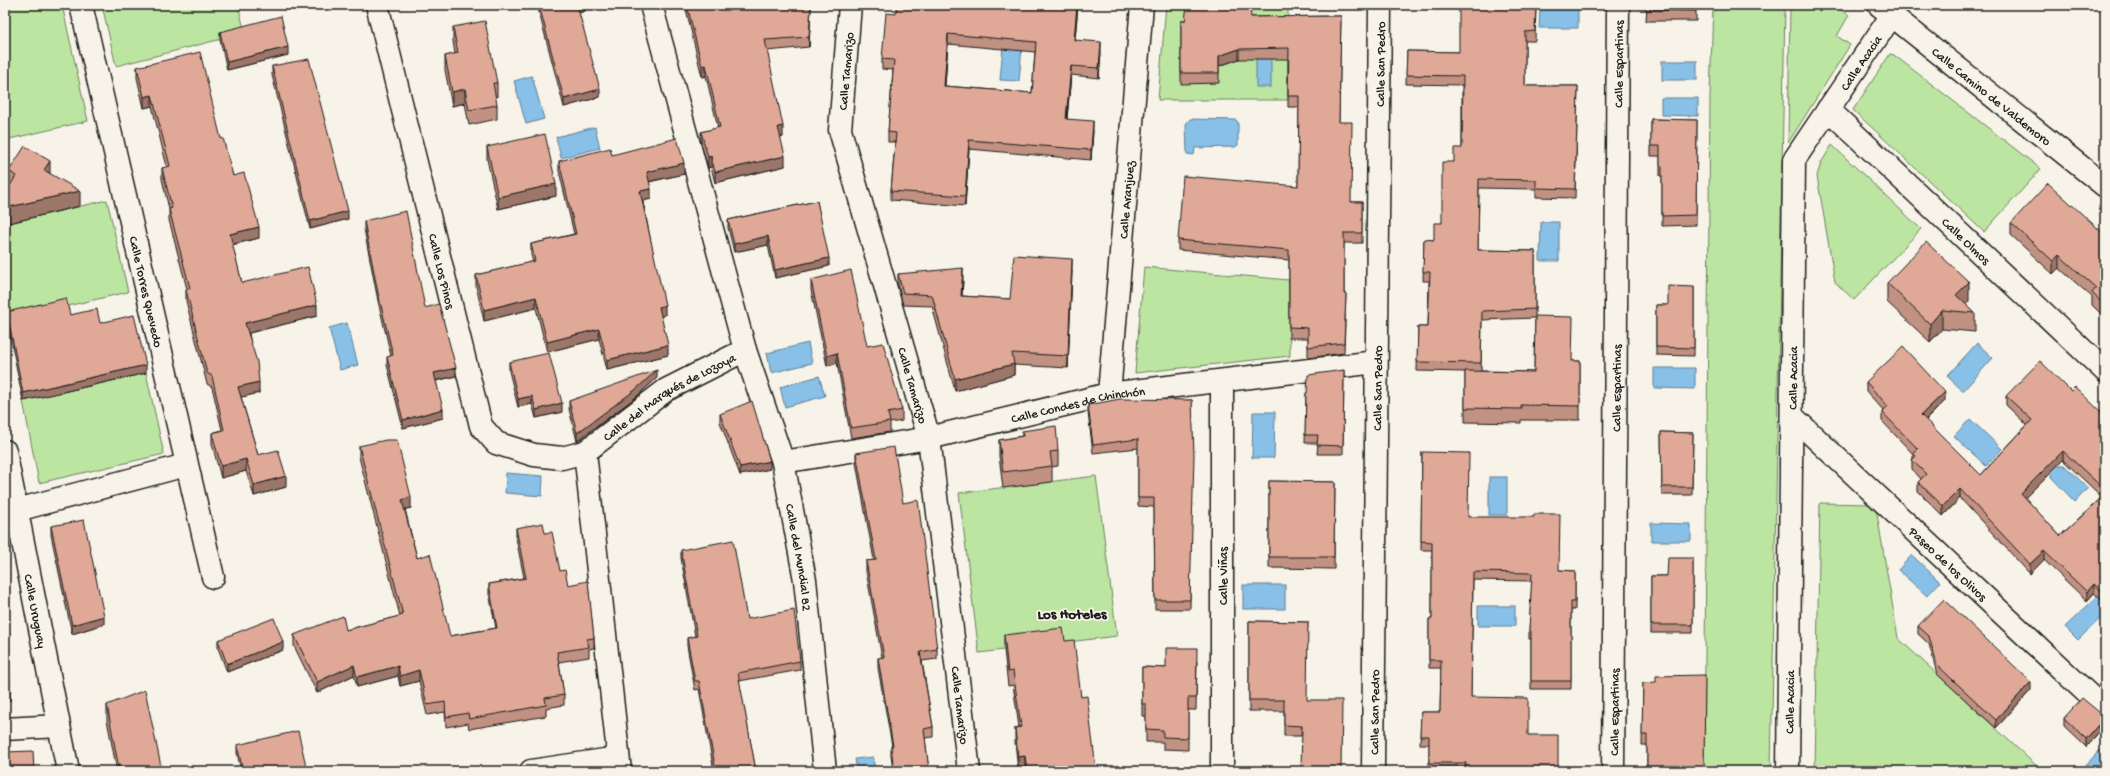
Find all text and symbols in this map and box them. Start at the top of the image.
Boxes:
street label: Calle Espartinas [1612,19,1628,108]
street label: Calle San Pedro [1374,21,1390,107]
street label: Calle Tamarizo [837,31,858,111]
street label: Calle Acacia [1838,32,1887,94]
street label: Calle Camino de Valdemoro [1928,45,2054,150]
street label: Calle Aranjuez [1117,159,1139,239]
street label: Calle Olmos [1938,216,1993,269]
street label: Calle Los Pinos [424,232,457,312]
street label: Calle Torres Quevedo [125,235,165,349]
street label: Calle Espartinas [1610,343,1626,432]
street label: Calle San Pedro [1371,345,1387,431]
street label: Calle Acacia [1787,345,1802,410]
street label: Calle Tamarizo [893,346,929,426]
street label: Calle del Marqués de Lozoya [601,351,739,445]
street label: Calle Condes de Chinchón [1010,385,1147,428]
street label: Calle del Mundial 82 [781,503,813,612]
street label: Paseo de los Olivos [1904,524,1990,606]
street label: Calle Viñas [1217,546,1232,605]
street label: Calle Uruguay [19,573,49,650]
district label: Los Hoteles [1037,606,1108,624]
street label: Calle Tamarizo [946,666,971,745]
street label: Calle Espartinas [1608,667,1624,756]
street label: Calle San Pedro [1368,669,1384,755]
street label: Calle Acacia [1783,669,1799,734]

